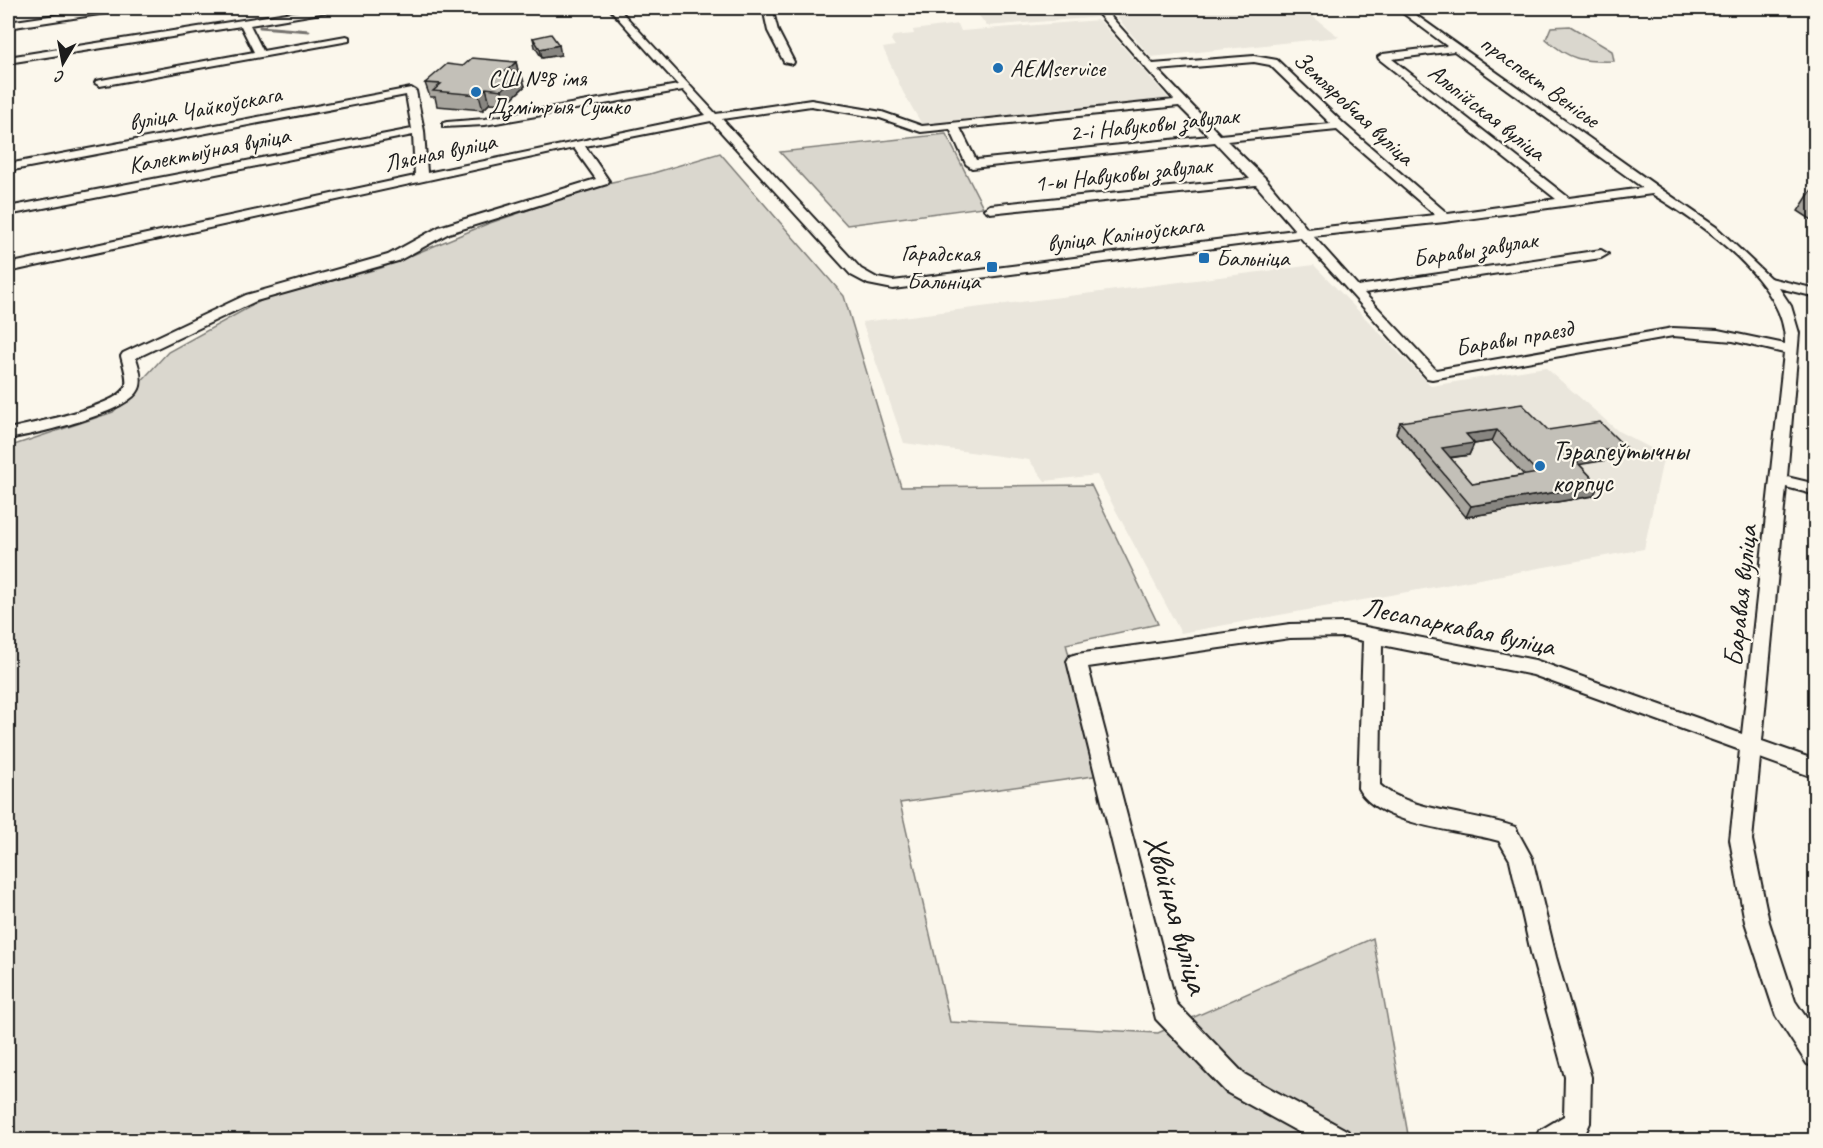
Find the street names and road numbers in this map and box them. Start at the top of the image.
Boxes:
street label: праспект Венісье [1474,28,1607,136]
street label: Земляробчая вуліца [1287,44,1422,173]
street label: Альпійская вуліца [1422,57,1553,168]
street label: вуліца Чайкоўскага [126,78,285,138]
street label: 2-і Навуковы завулак [1068,100,1242,149]
street label: Калектыўная вуліца [126,119,294,180]
street label: Лясная вуліца [381,125,500,178]
street label: 1-ы Навуковы завулак [1033,150,1215,199]
street label: вуліца Каліноўскага [1045,209,1206,258]
street label: Баравы завулак [1411,224,1542,275]
street label: Баравы праезд [1453,312,1578,363]
street label: Баравая вуліца [1715,522,1765,668]
street label: Лесапаркавая вуліца [1360,589,1560,664]
street label: Хвойная вуліца [1134,830,1220,1001]

